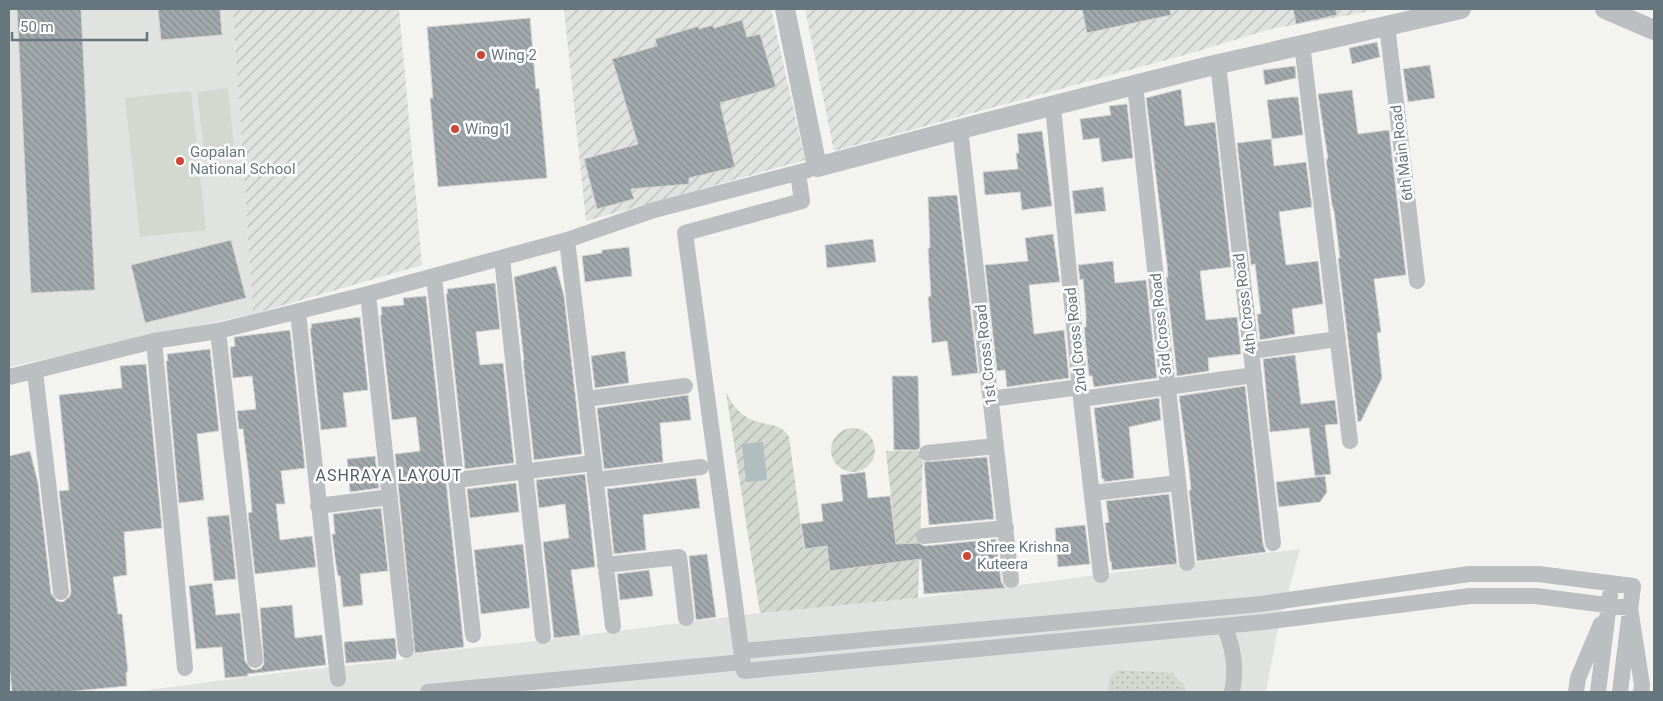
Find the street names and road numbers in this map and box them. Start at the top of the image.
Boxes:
street label: 6th Main Road [1387,104,1417,202]
street label: 4th Cross Road [1230,252,1260,356]
street label: 3rd Cross Road [1147,272,1175,376]
street label: 2nd Cross Road [1062,286,1090,394]
street label: 1st Cross Road [972,303,1000,407]

